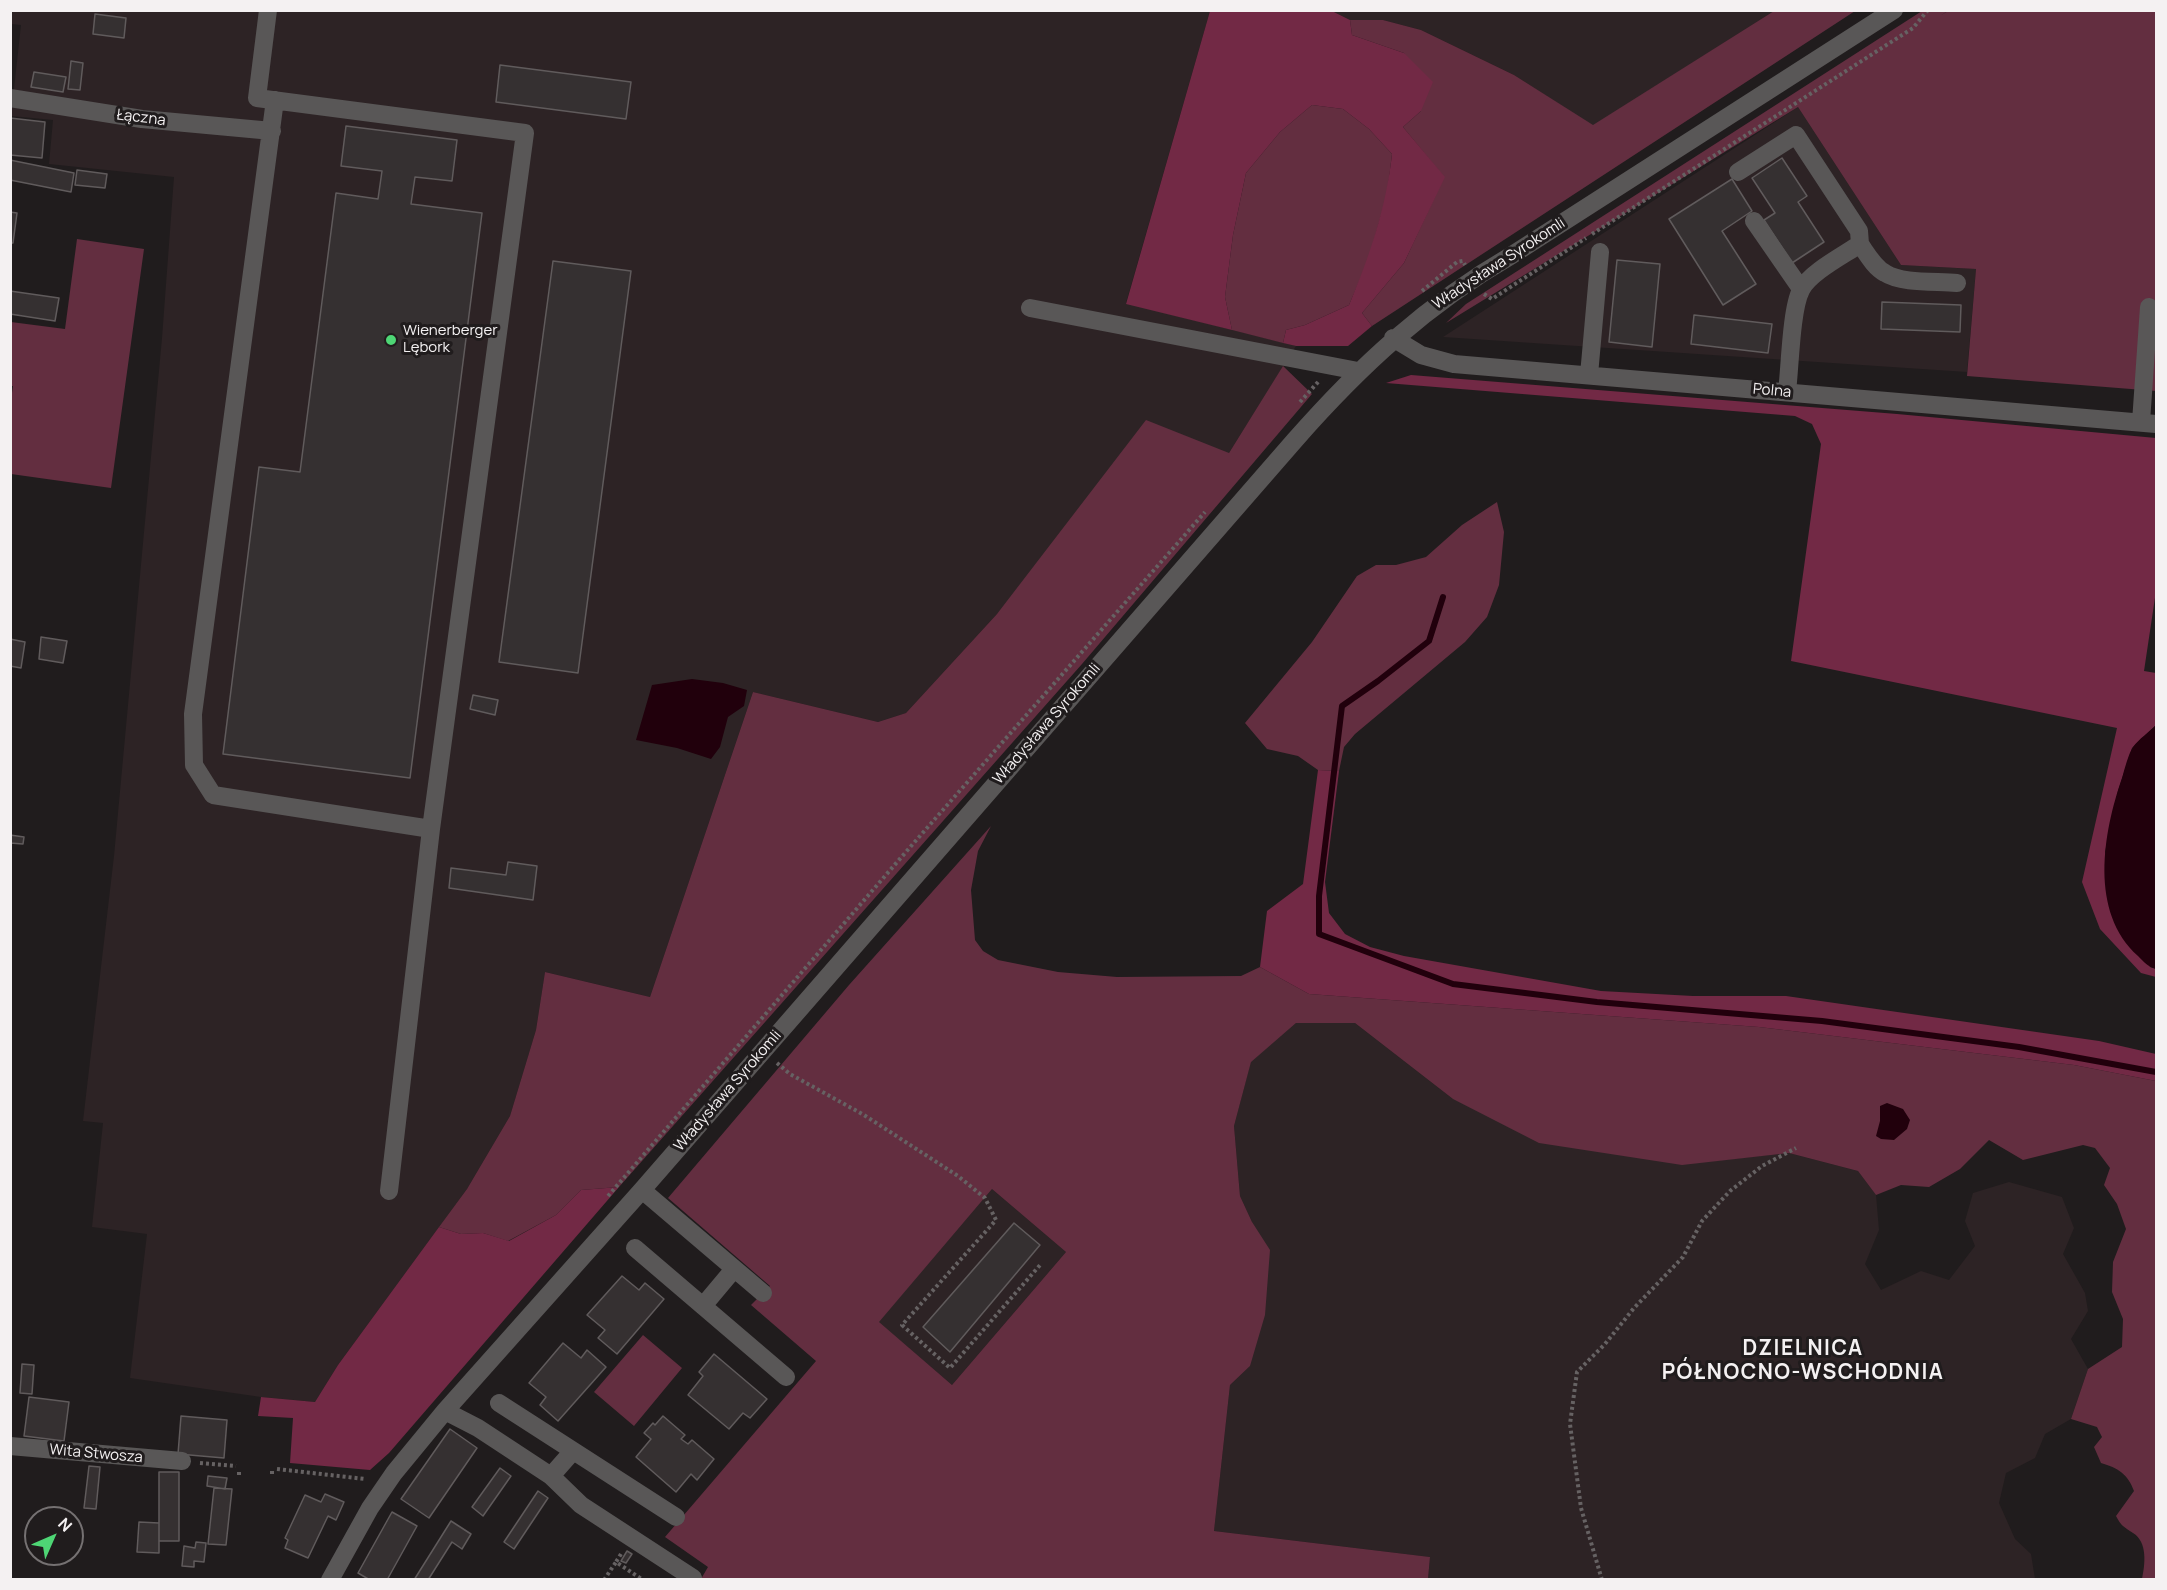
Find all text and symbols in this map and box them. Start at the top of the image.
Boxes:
street label: Łączna [115,106,167,130]
street label: Władysława Syrokomli [1429,214,1569,314]
place label: Wienerberger Lębork [403,322,498,357]
marker: Wienerberger Lębork [384,333,398,347]
street label: Polna [1752,380,1792,402]
street label: Władysława Syrokomli [990,660,1104,788]
street label: Władysława Syrokomli [671,1027,785,1155]
district label: DZIELNICA PÓŁNOCNO-WSCHODNIA [1661,1336,1945,1386]
street label: Wita Stwosza [49,1441,143,1467]
north arrow [24,1506,84,1566]
text: N [53,1513,77,1537]

